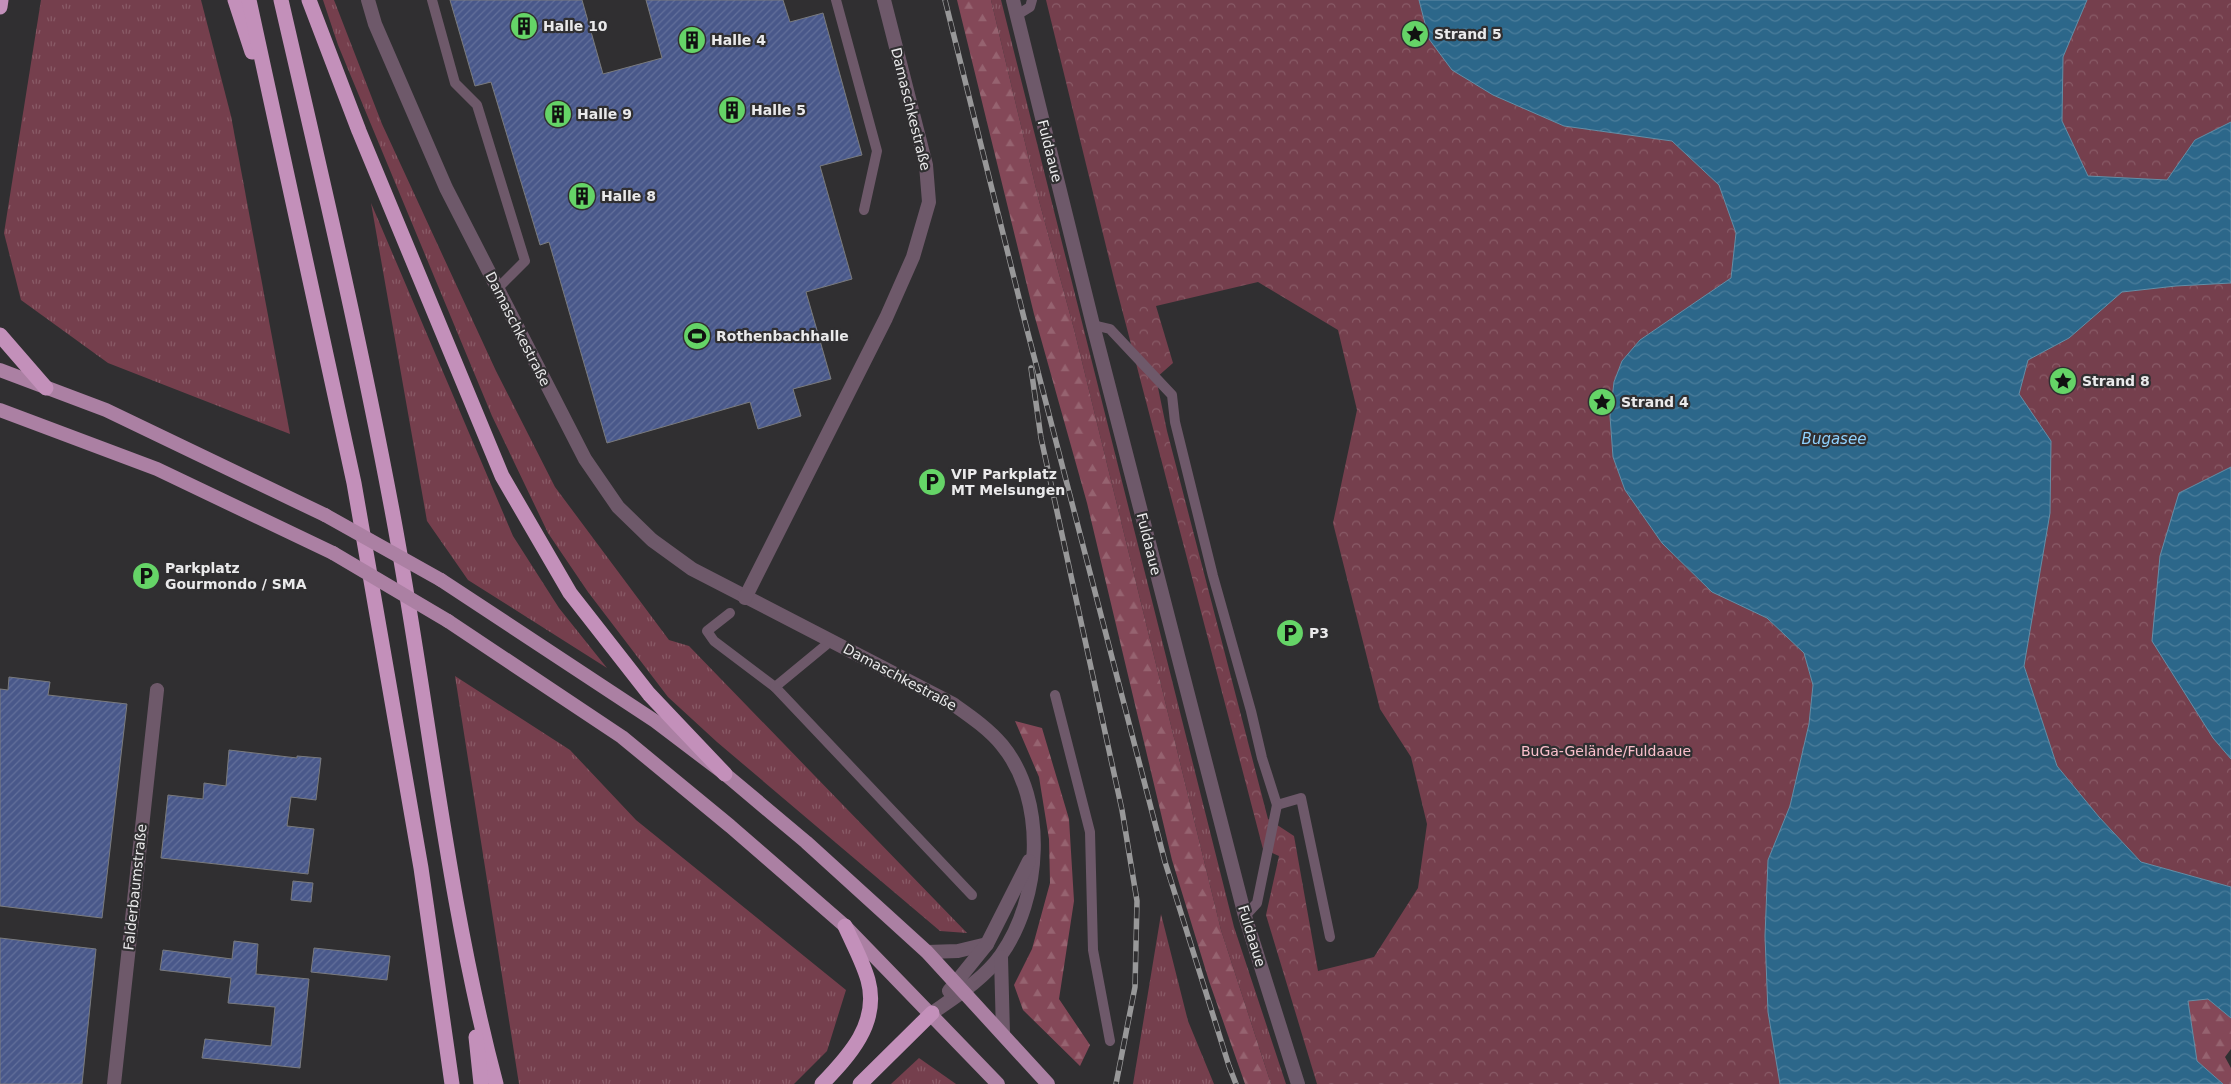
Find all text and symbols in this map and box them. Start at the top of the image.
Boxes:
building icon: Halle 10 [509,11,539,41]
place label: Halle 10 [543,18,608,34]
place icon: Strand 5 [1400,19,1430,49]
building icon: Halle 4 [677,25,707,55]
place label: Strand 5 [1434,26,1502,42]
place label: Halle 4 [711,32,766,48]
street label: Damaschkestraße [888,46,934,172]
building icon: Halle 5 [717,95,747,125]
building icon: Halle 9 [543,99,573,129]
place label: Halle 5 [751,102,806,118]
place label: Halle 9 [577,106,632,122]
street label: Fuldaaue [1035,118,1065,184]
building icon: Halle 8 [567,181,597,211]
place label: Halle 8 [601,188,656,204]
street label: Damaschkestraße [482,269,554,389]
sports icon: Rothenbachhalle [682,321,712,351]
place label: Rothenbachhalle [716,328,849,344]
place icon: Strand 8 [2048,366,2078,396]
place label: Strand 8 [2082,373,2150,389]
place icon: Strand 4 [1587,387,1617,417]
place label: Strand 4 [1621,394,1689,410]
water label: Bugasee [1802,430,1866,448]
place label: VIP Parkplatz MT Melsungen [951,466,1065,498]
parking icon: VIP Parkplatz MT Melsungen [917,467,947,497]
street label: Fuldaaue [1134,511,1164,577]
place label: Parkplatz Gourmondo / SMA [165,560,307,592]
parking icon: Parkplatz Gourmondo / SMA [131,561,161,591]
parking icon: P3 [1275,618,1305,648]
place label: P3 [1309,625,1329,641]
street label: Damaschkestraße [841,640,959,714]
park label: BuGa-Gelände/Fuldaaue [1521,743,1691,759]
street label: Falderbaumstraße [120,823,150,951]
street label: Fuldaaue [1235,903,1269,969]

